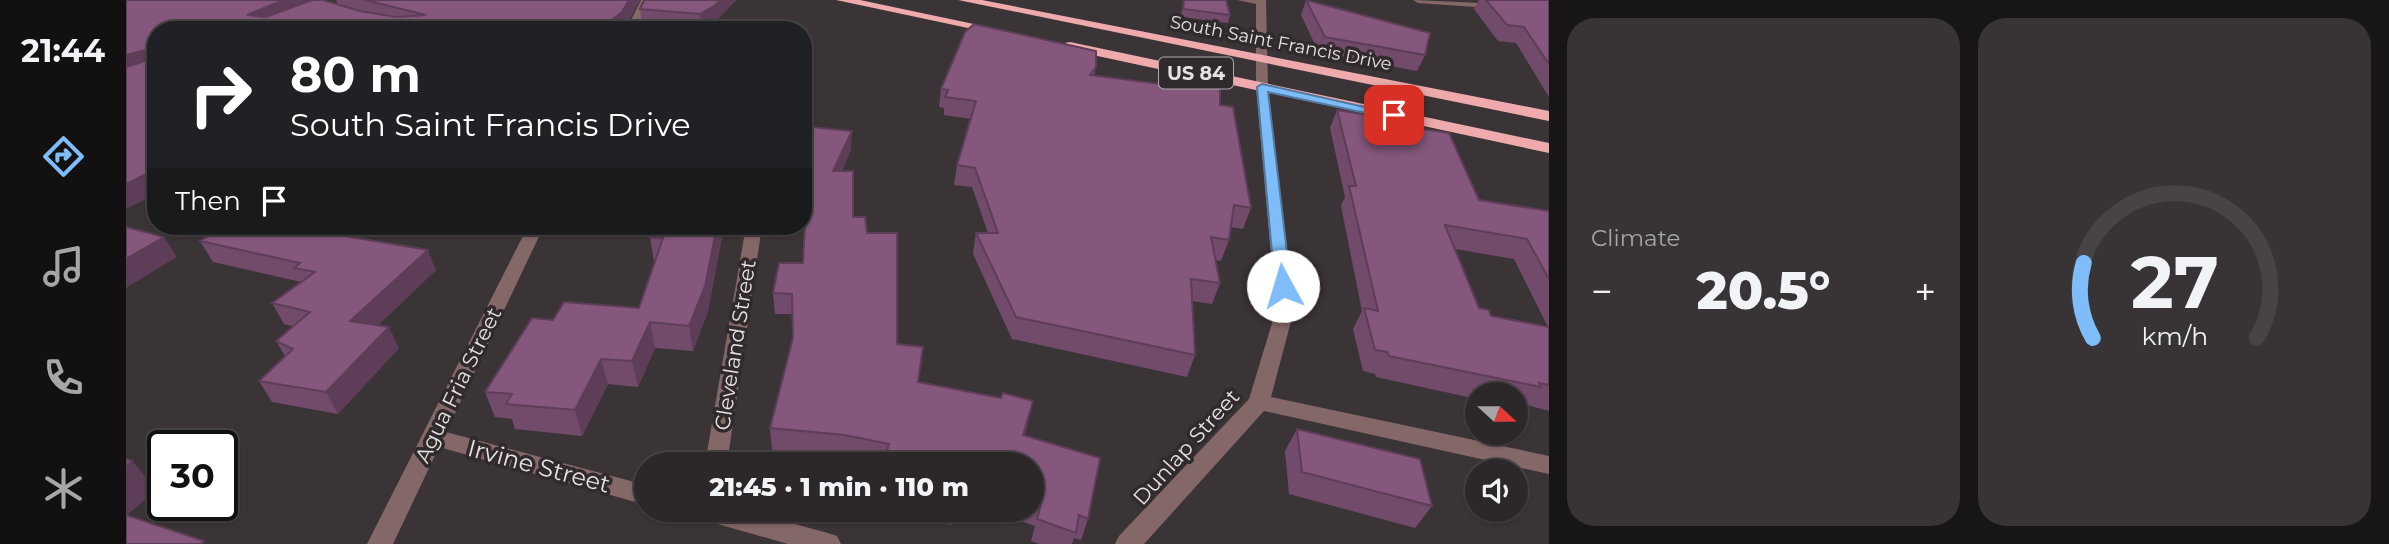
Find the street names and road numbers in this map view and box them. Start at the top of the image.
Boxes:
street label: South Saint Francis Drive [1168,11,1394,75]
road number: US 84 [1159,58,1233,88]
street label: Cleveland Street [709,258,761,432]
street label: Agua Fria Street [410,303,506,467]
street label: Dunlap Street [1128,384,1244,510]
street label: Irvine Street [465,433,614,499]

